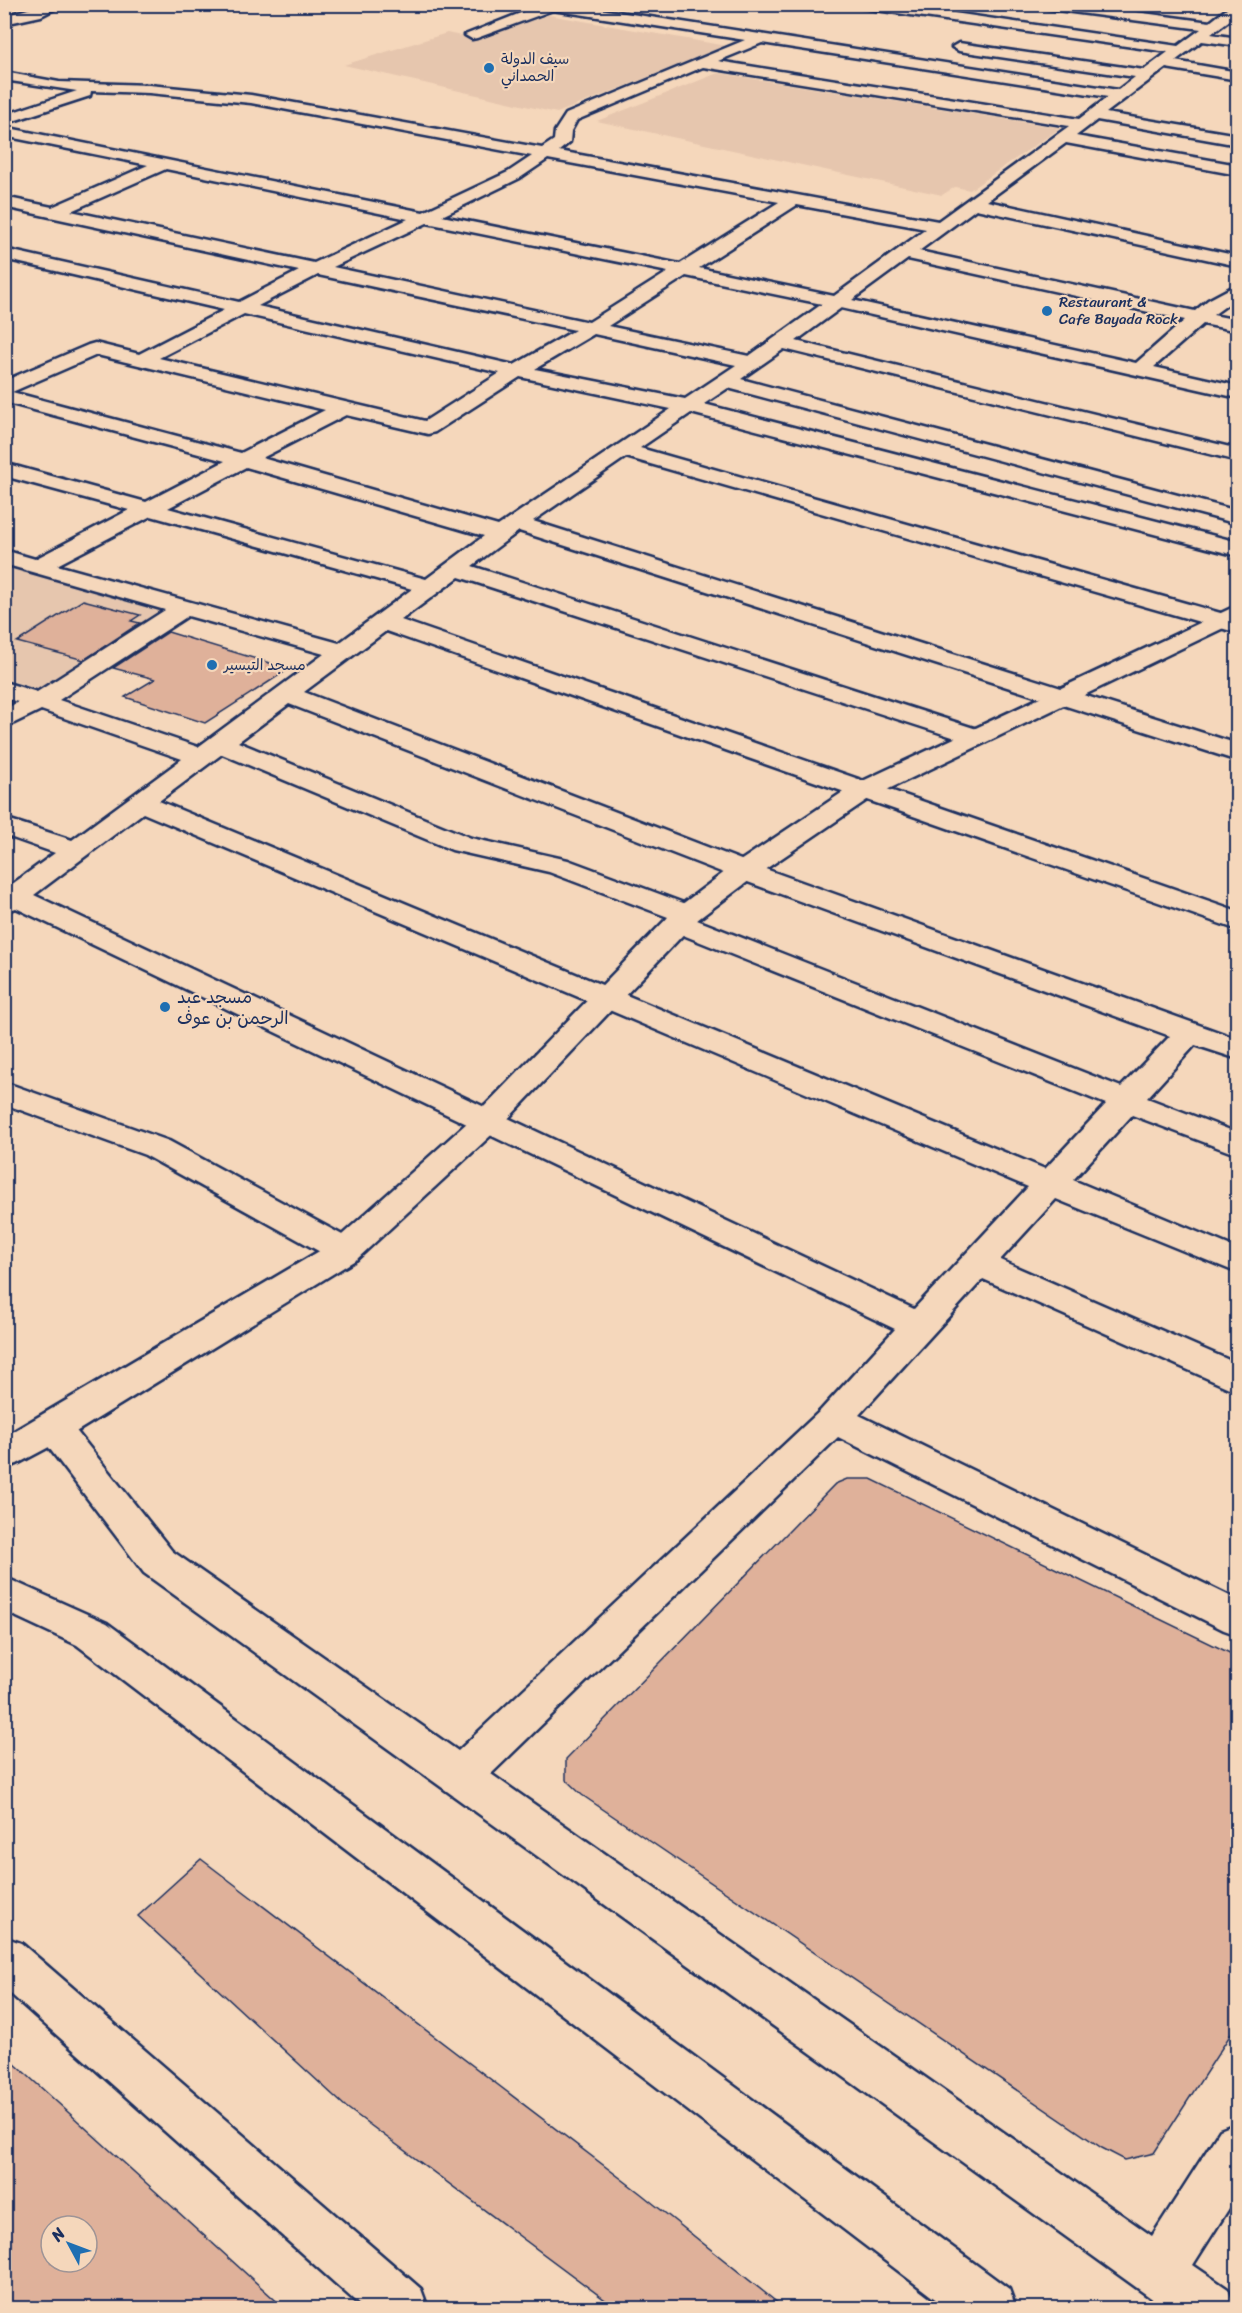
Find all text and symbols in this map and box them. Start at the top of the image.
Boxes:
place label: سيف الدولة الحمداني [501,46,569,89]
marker: سيف الدولة الحمداني [482,61,496,75]
place label: Restaurant & Cafe Bayada Rock [1059,289,1178,332]
marker: Restaurant & Cafe Bayada Rock [1040,304,1054,318]
place label: مسجد التيسير [222,652,306,678]
marker: مسجد التيسير [205,658,219,672]
place label: مسجد عبد الرحمن بن عوف [177,981,289,1034]
marker: مسجد عبد الرحمن بن عوف [158,1000,172,1014]
north arrow [39,2214,99,2274]
text: N [43,2220,73,2249]

